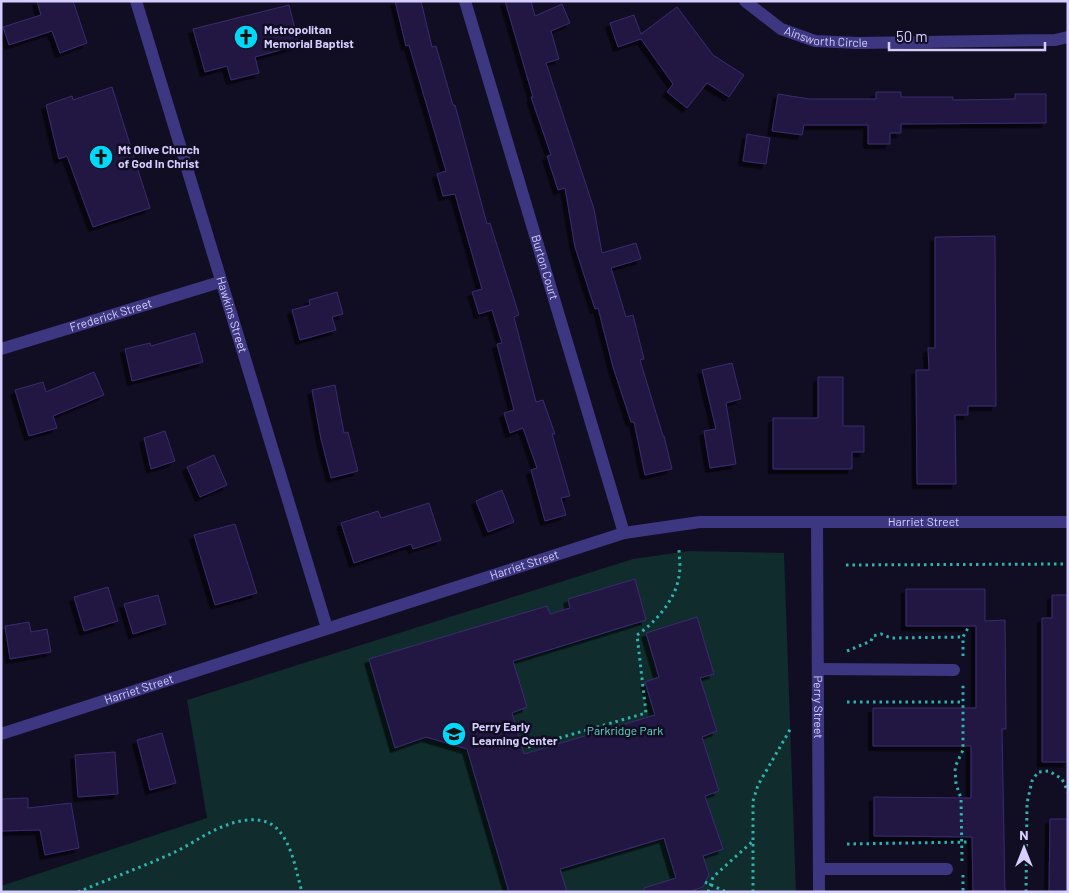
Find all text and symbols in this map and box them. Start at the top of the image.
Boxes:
scale bar [889,20,1045,52]
place label: Metropolitan Memorial Baptist [264,22,354,50]
street label: Ainsworth Circle [783,23,868,49]
church icon: Metropolitan Memorial Baptist [233,24,259,50]
text: 50 m [896,27,928,45]
place label: Mt Olive Church of God In Christ [118,142,200,170]
church icon: Mt Olive Church of God In Christ [88,144,114,170]
street label: Burton Court [529,233,562,301]
street label: Hawkins Street [214,275,251,354]
street label: Frederick Street [68,295,153,334]
street label: Harriet Street [888,514,959,528]
street label: Harriet Street [488,547,560,582]
street label: Harriet Street [102,671,175,706]
street label: Perry Street [812,675,826,739]
place label: Perry Early Learning Center [472,719,558,747]
school or university icon: Perry Early Learning Center [441,721,467,747]
park label: Parkridge Park [587,723,663,737]
north arrow [999,823,1049,873]
text: N [1019,826,1029,843]

